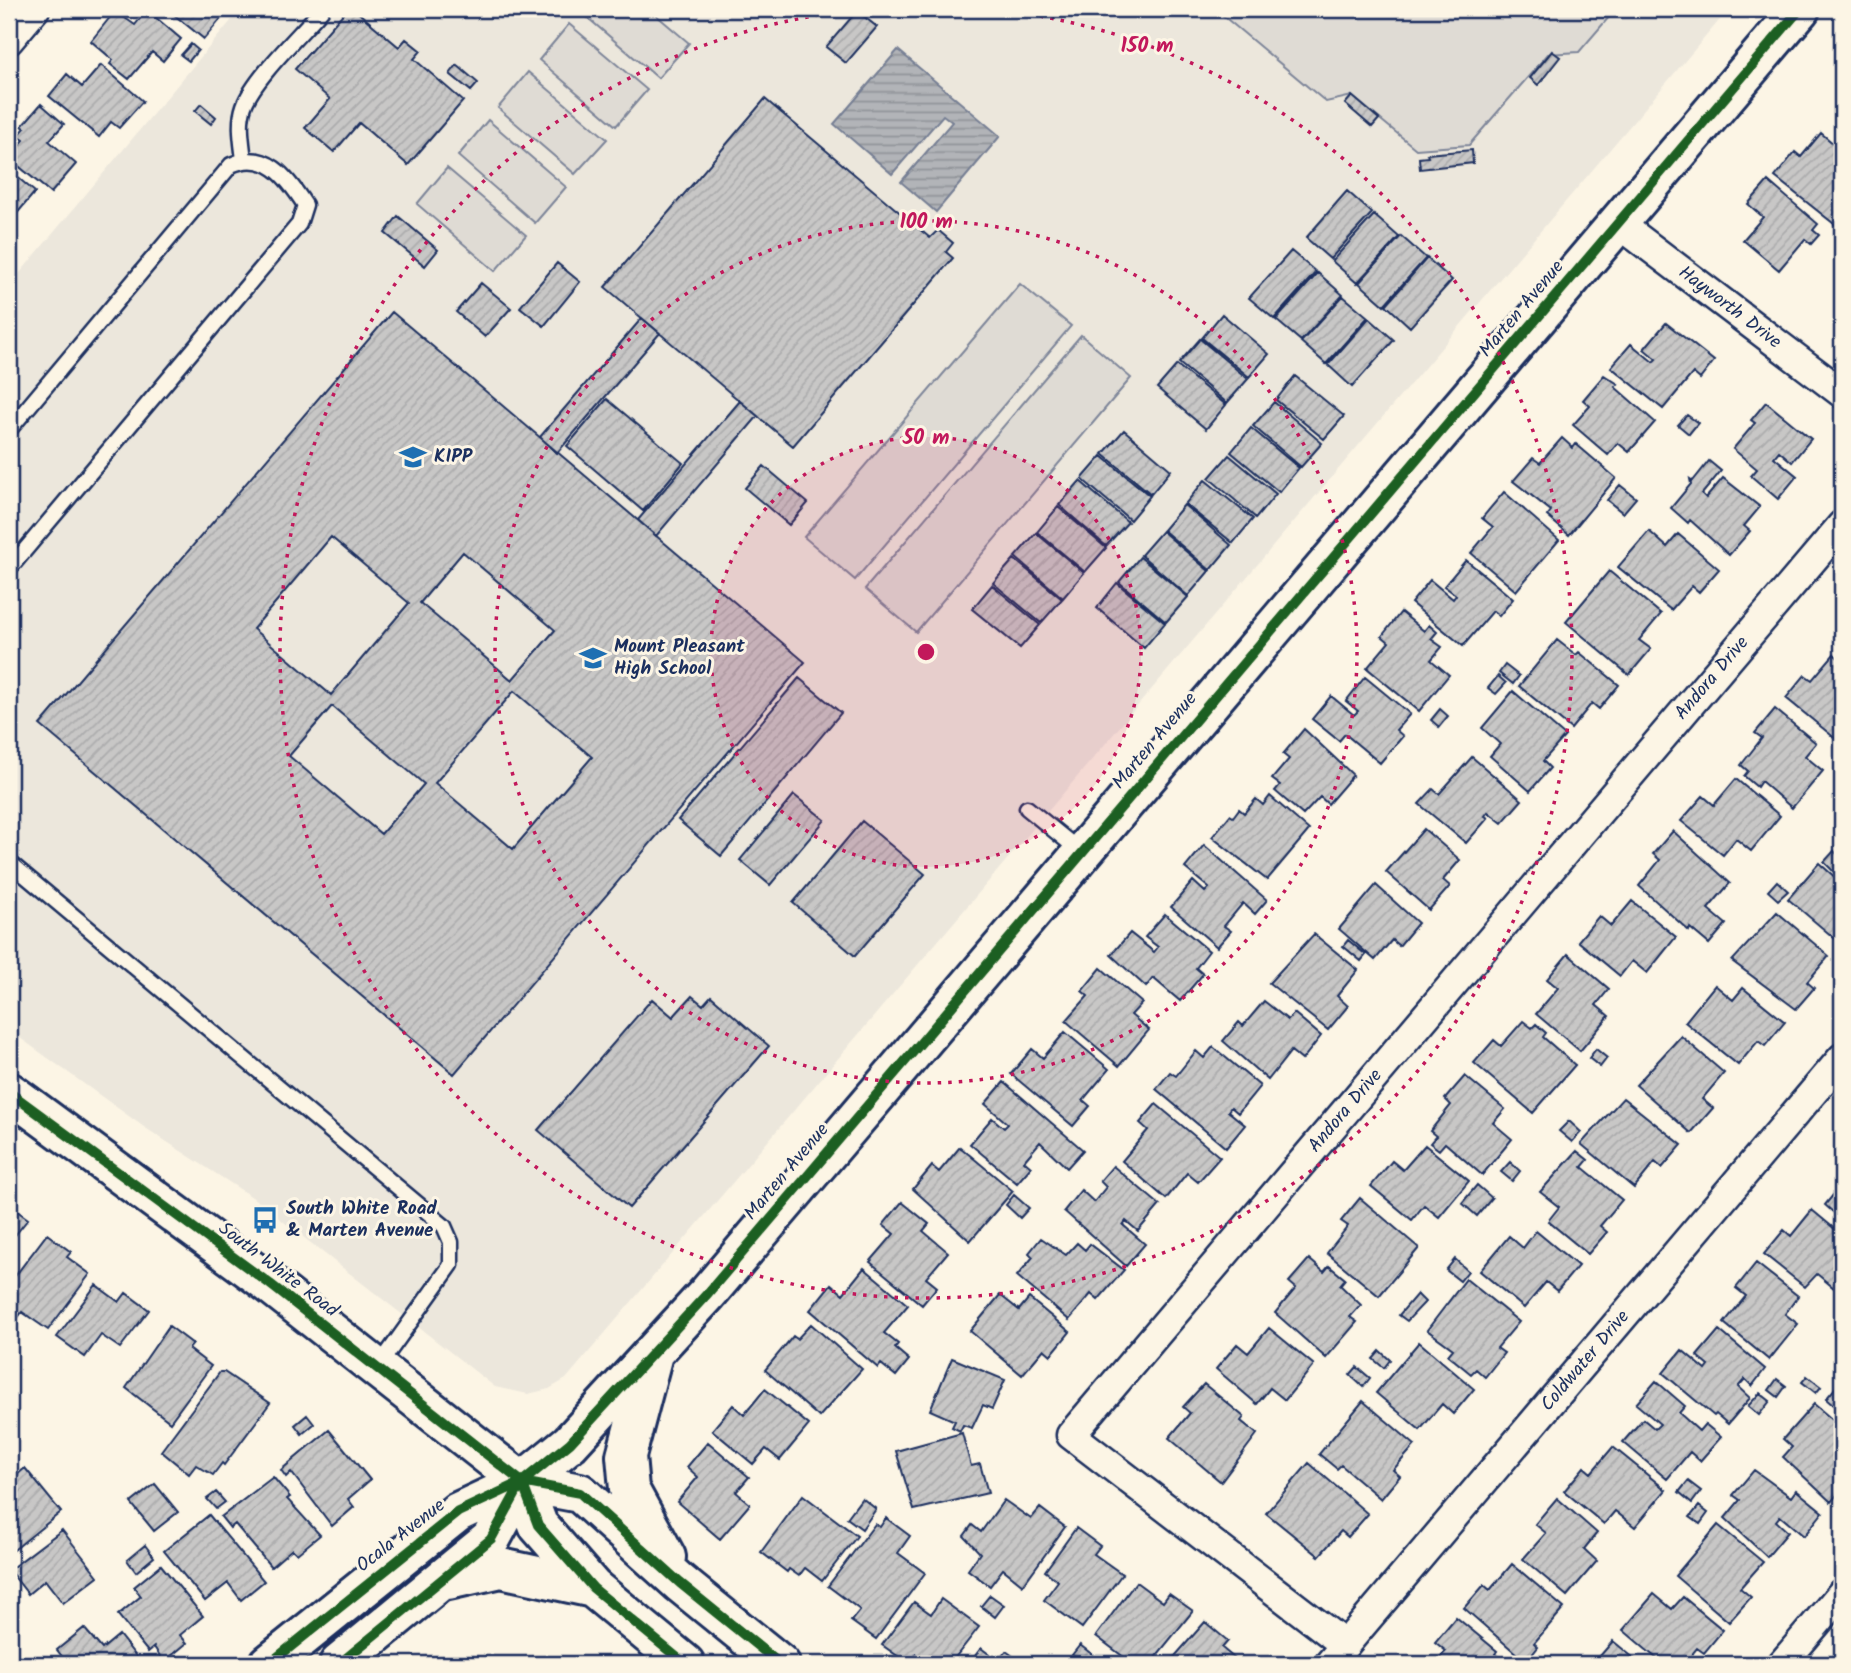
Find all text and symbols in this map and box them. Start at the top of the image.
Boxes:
text: 150 m [1120,30,1174,63]
text: 100 m [899,206,953,239]
street label: Marten Avenue [1472,253,1572,365]
street label: Hayworth Drive [1671,258,1788,357]
text: 50 m [902,422,949,455]
school or university icon: KIPP [398,442,428,472]
place label: KIPP [434,442,473,472]
street label: Andora Drive [1668,629,1757,727]
place label: Mount Pleasant High School [614,632,745,684]
centre of rings [914,640,938,664]
school or university icon: Mount Pleasant High School [578,643,608,673]
street label: Marten Avenue [1105,685,1205,797]
street label: Andora Drive [1301,1062,1390,1160]
street label: Marten Avenue [737,1116,837,1228]
place label: South White Road & Marten Avenue [286,1194,437,1246]
bus stop icon: South White Road & Marten Avenue [250,1205,280,1235]
street label: South White Road [211,1215,345,1326]
street label: Coldwater Drive [1534,1303,1638,1419]
street label: Ocala Avenue [350,1491,452,1580]

